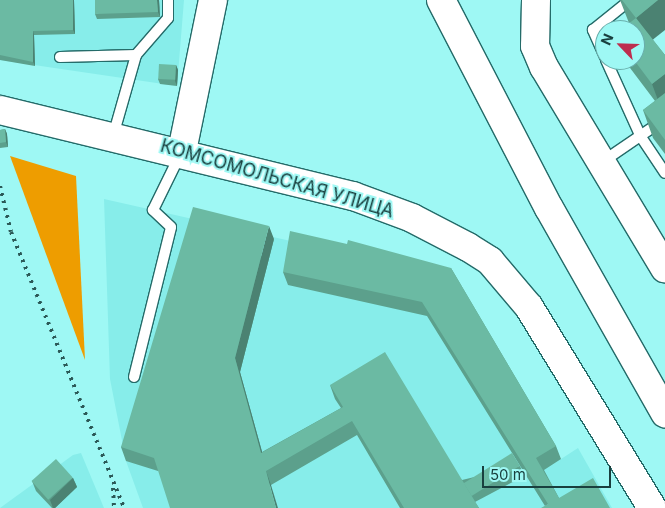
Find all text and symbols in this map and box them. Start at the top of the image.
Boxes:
north arrow [595,20,645,70]
text: N [597,31,617,47]
street label: КОМСОМОЛЬСКАЯ УЛИЦА [158,135,396,223]
scale bar [485,456,614,488]
text: 50 m [490,465,526,484]

